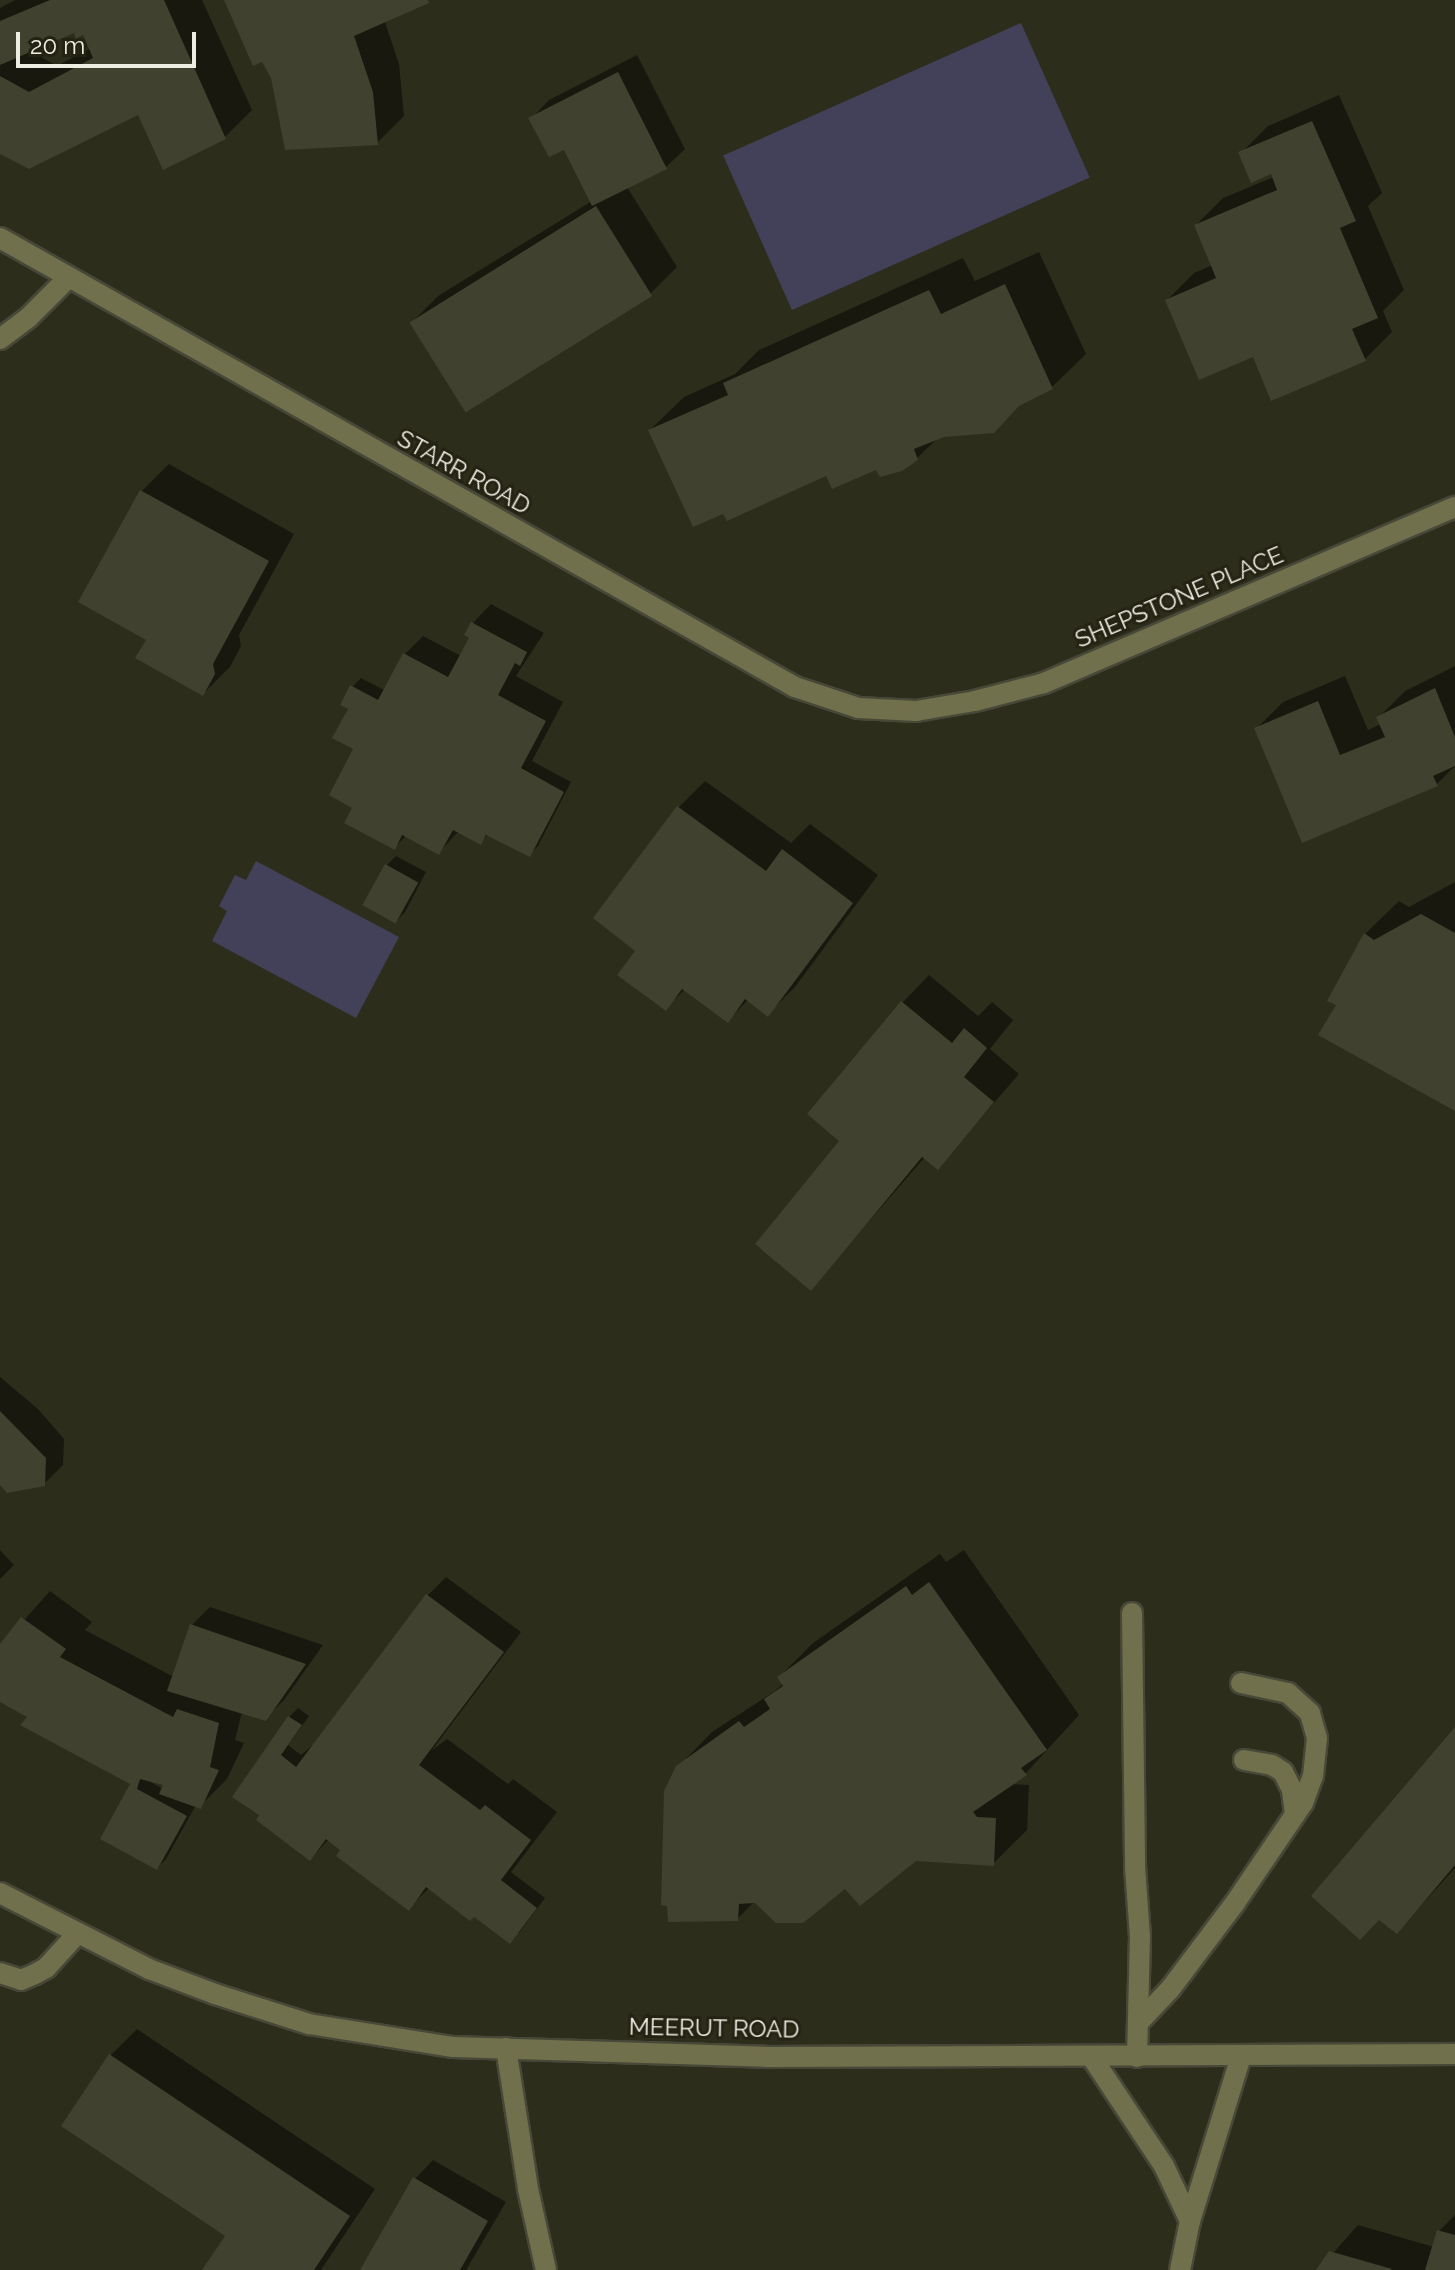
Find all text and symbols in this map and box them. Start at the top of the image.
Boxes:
scale bar [20,16,200,66]
text: 20 m [30,31,85,60]
street label: STARR ROAD [392,424,536,520]
street label: SHEPSTONE PLACE [1071,540,1287,654]
street label: MEERUT ROAD [628,2012,800,2044]

